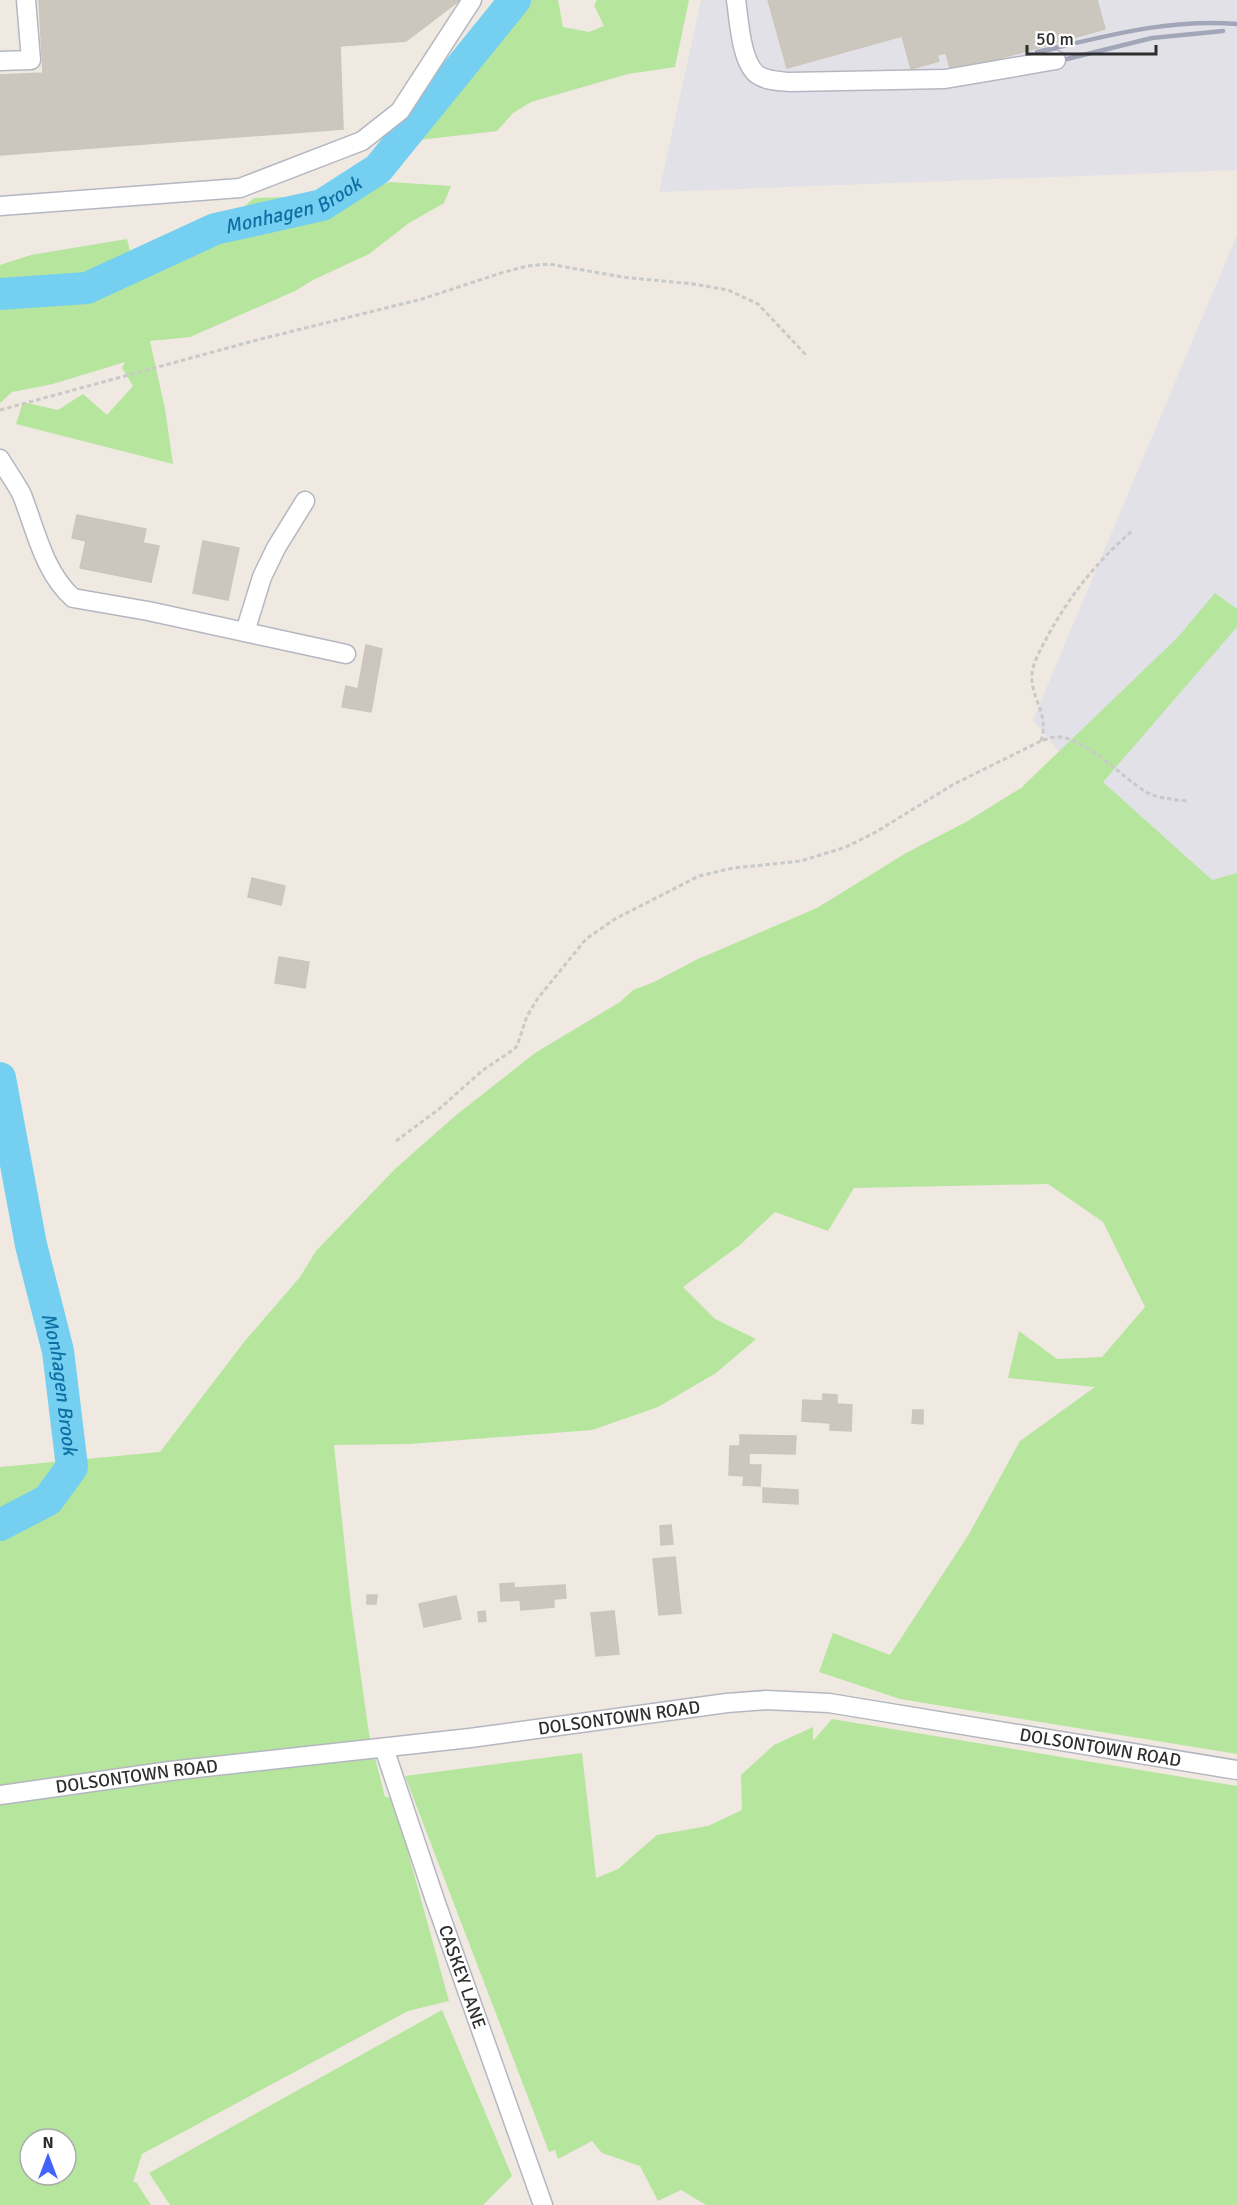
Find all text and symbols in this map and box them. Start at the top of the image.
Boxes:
scale bar [1027,18,1156,56]
text: 50 m [1036,28,1074,50]
water label: Monhagen Brook [222,170,368,239]
water label: Monhagen Brook [36,1310,83,1458]
street label: DOLSONTOWN ROAD [537,1696,702,1740]
street label: DOLSONTOWN ROAD [1018,1723,1183,1772]
street label: DOLSONTOWN ROAD [54,1755,219,1798]
street label: CASKEY LANE [434,1922,491,2032]
north arrow [18,2127,78,2187]
text: N [42,2133,54,2153]

